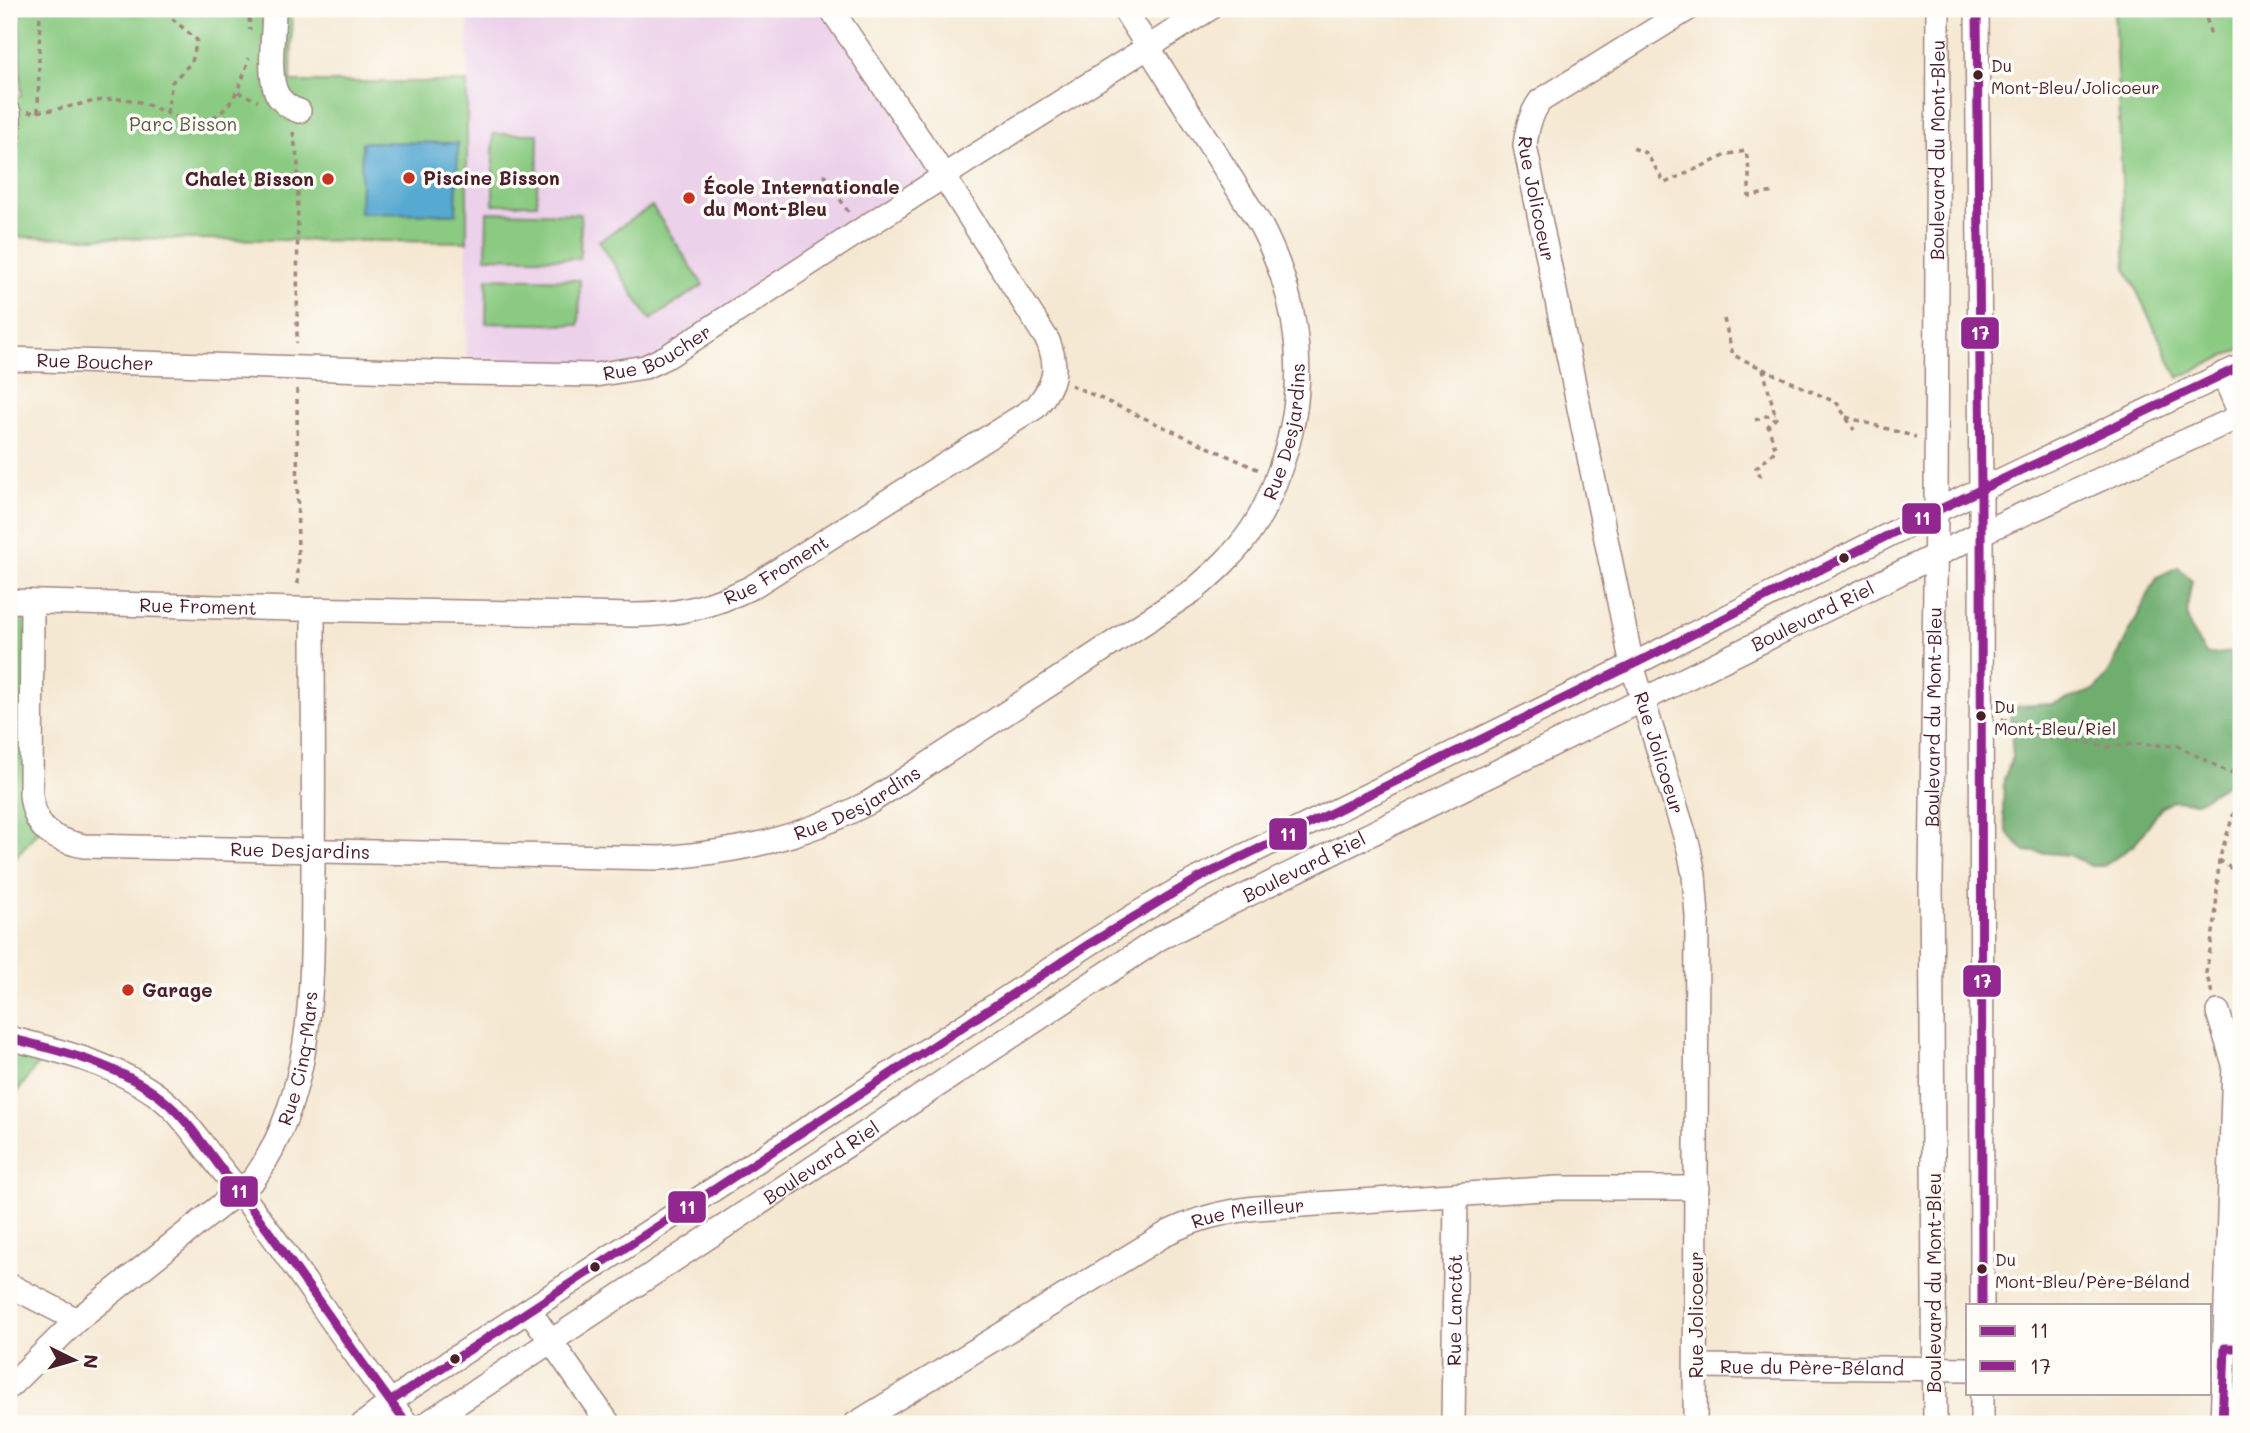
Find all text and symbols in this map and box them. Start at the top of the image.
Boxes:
street label: Boulevard du Mont-Bleu [1924,40,1950,260]
place label: Du Mont-Bleu/Jolicoeur [1991,54,2160,98]
marker: Du Mont-Bleu/Jolicoeur [1971,68,1985,82]
park label: Parc Bisson [129,111,237,136]
street label: Rue Jolicoeur [1513,135,1561,263]
place label: Piscine Bisson [423,165,560,190]
place label: Chalet Bisson [185,166,314,191]
marker: Piscine Bisson [401,170,417,186]
marker: Chalet Bisson [320,171,336,187]
place label: École Internationale du Mont-Bleu [703,174,900,221]
marker: École Internationale du Mont-Bleu [681,190,697,206]
line badge: 17 [1960,316,2000,350]
street label: Rue Boucher [601,318,716,386]
text: 17 [1970,320,1990,345]
street label: Rue Boucher [36,347,154,375]
street label: Rue Desjardins [1257,363,1310,503]
line badge: 11 [1901,502,1942,535]
text: 11 [1914,505,1930,530]
street label: Rue Froment [720,529,833,610]
unlabelled marker [1837,551,1851,565]
street label: Boulevard Riel [1747,575,1878,657]
street label: Rue Froment [139,592,257,620]
street label: Boulevard du Mont-Bleu [1919,607,1947,827]
street label: Rue Jolicoeur [1629,688,1690,817]
place label: Du Mont-Bleu/Riel [1994,695,2116,739]
marker: Du Mont-Bleu/Riel [1974,709,1988,723]
street label: Rue Desjardins [790,759,925,845]
line badge: 11 [1268,817,1308,851]
text: 11 [1280,821,1296,846]
street label: Boulevard Riel [1238,826,1370,907]
street label: Rue Desjardins [230,836,370,864]
line badge: 17 [1962,964,2002,998]
text: 17 [1972,968,1992,993]
place label: Garage [142,977,213,1002]
marker: Garage [120,982,136,998]
street label: Rue Cinq-Mars [271,990,322,1129]
street label: Boulevard Riel [758,1114,884,1209]
street label: Boulevard du Mont-Bleu [1921,1173,1946,1393]
line badge: 11 [219,1175,259,1208]
text: 11 [231,1178,247,1203]
line badge: 11 [667,1190,707,1224]
street label: Rue Meilleur [1188,1192,1305,1234]
text: 11 [679,1194,695,1219]
place label: Du Mont-Bleu/Père-Béland [1995,1248,2190,1292]
street label: Rue Jolicoeur [1683,1252,1708,1378]
street label: Rue Lanctôt [1441,1254,1467,1366]
unlabelled marker [588,1260,602,1274]
marker: Du Mont-Bleu/Père-Béland [1975,1262,1989,1276]
legend [1966,1304,2212,1394]
text: 11 [2030,1316,2049,1343]
north arrow [38,1324,108,1394]
unlabelled marker [448,1352,462,1366]
text: 17 [2030,1352,2051,1379]
text: N [78,1353,105,1370]
street label: Rue du Père-Béland [1720,1353,1904,1380]

